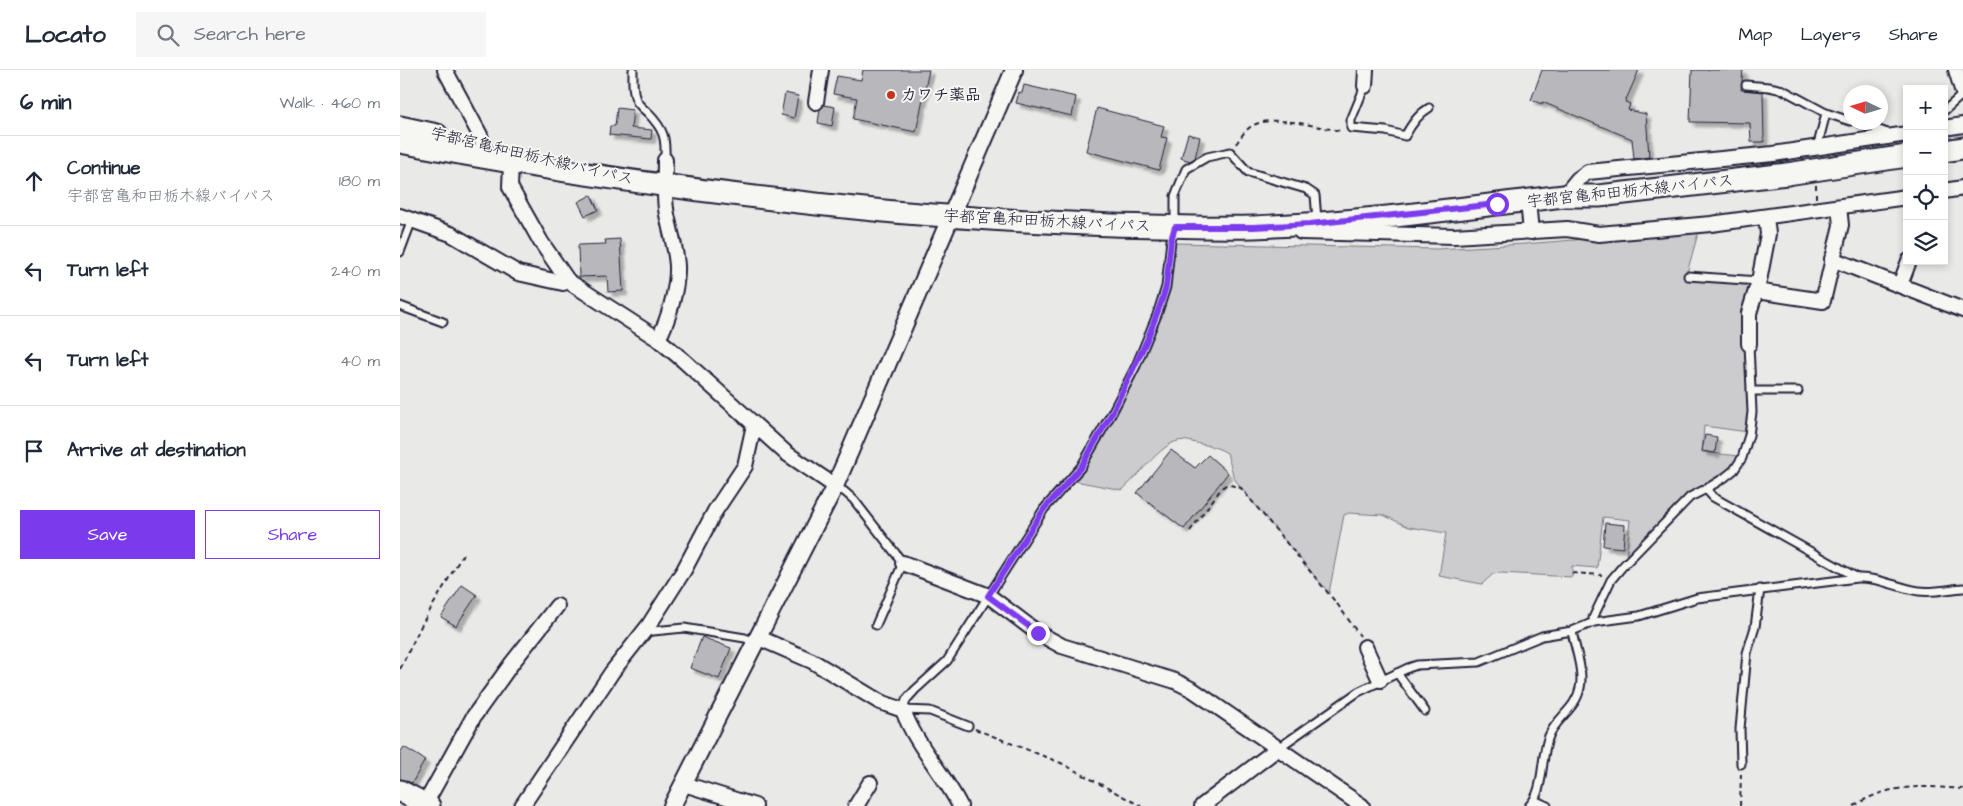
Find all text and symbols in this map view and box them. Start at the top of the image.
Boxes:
search box [136,12,486,57]
text: Locato [25,18,106,52]
icon: search [154,21,182,49]
text: Search here [194,21,306,48]
text: Map [1738,22,1772,47]
text: Layers [1800,22,1861,47]
text: Share [1889,22,1938,47]
place label: カワチ薬品 [901,84,981,106]
north arrow [1843,85,1888,130]
map controls [1903,85,1948,265]
button: + [1903,85,1948,130]
text: 6 min [20,88,72,117]
marker: カワチ薬品 [885,89,897,101]
text: Walk · 460 m [280,92,380,114]
street label: 宇都宮亀和田栃木線バイパス [428,122,636,190]
button: − [1903,130,1948,175]
text: Continue [67,155,141,182]
icon: ahead [20,167,48,195]
street label: 宇都宮亀和田栃木線バイパス [1526,169,1734,213]
text: 180 m [339,170,380,192]
button: locate [1903,175,1948,220]
text: 宇都宮亀和田栃木線バイパス [67,185,275,207]
route start [1486,193,1509,216]
street label: 宇都宮亀和田栃木線バイパス [943,205,1151,237]
button: layers [1903,220,1948,265]
icon: left [20,257,48,285]
text: Turn left [67,257,148,284]
text: 240 m [331,260,380,282]
icon: left [20,347,48,375]
text: Turn left [67,347,148,374]
text: 40 m [340,350,380,372]
icon: arrive [20,437,48,465]
text: Arrive at destination [67,437,246,464]
button: Save [20,510,195,559]
button: Share [205,510,380,559]
route end [1027,622,1050,645]

